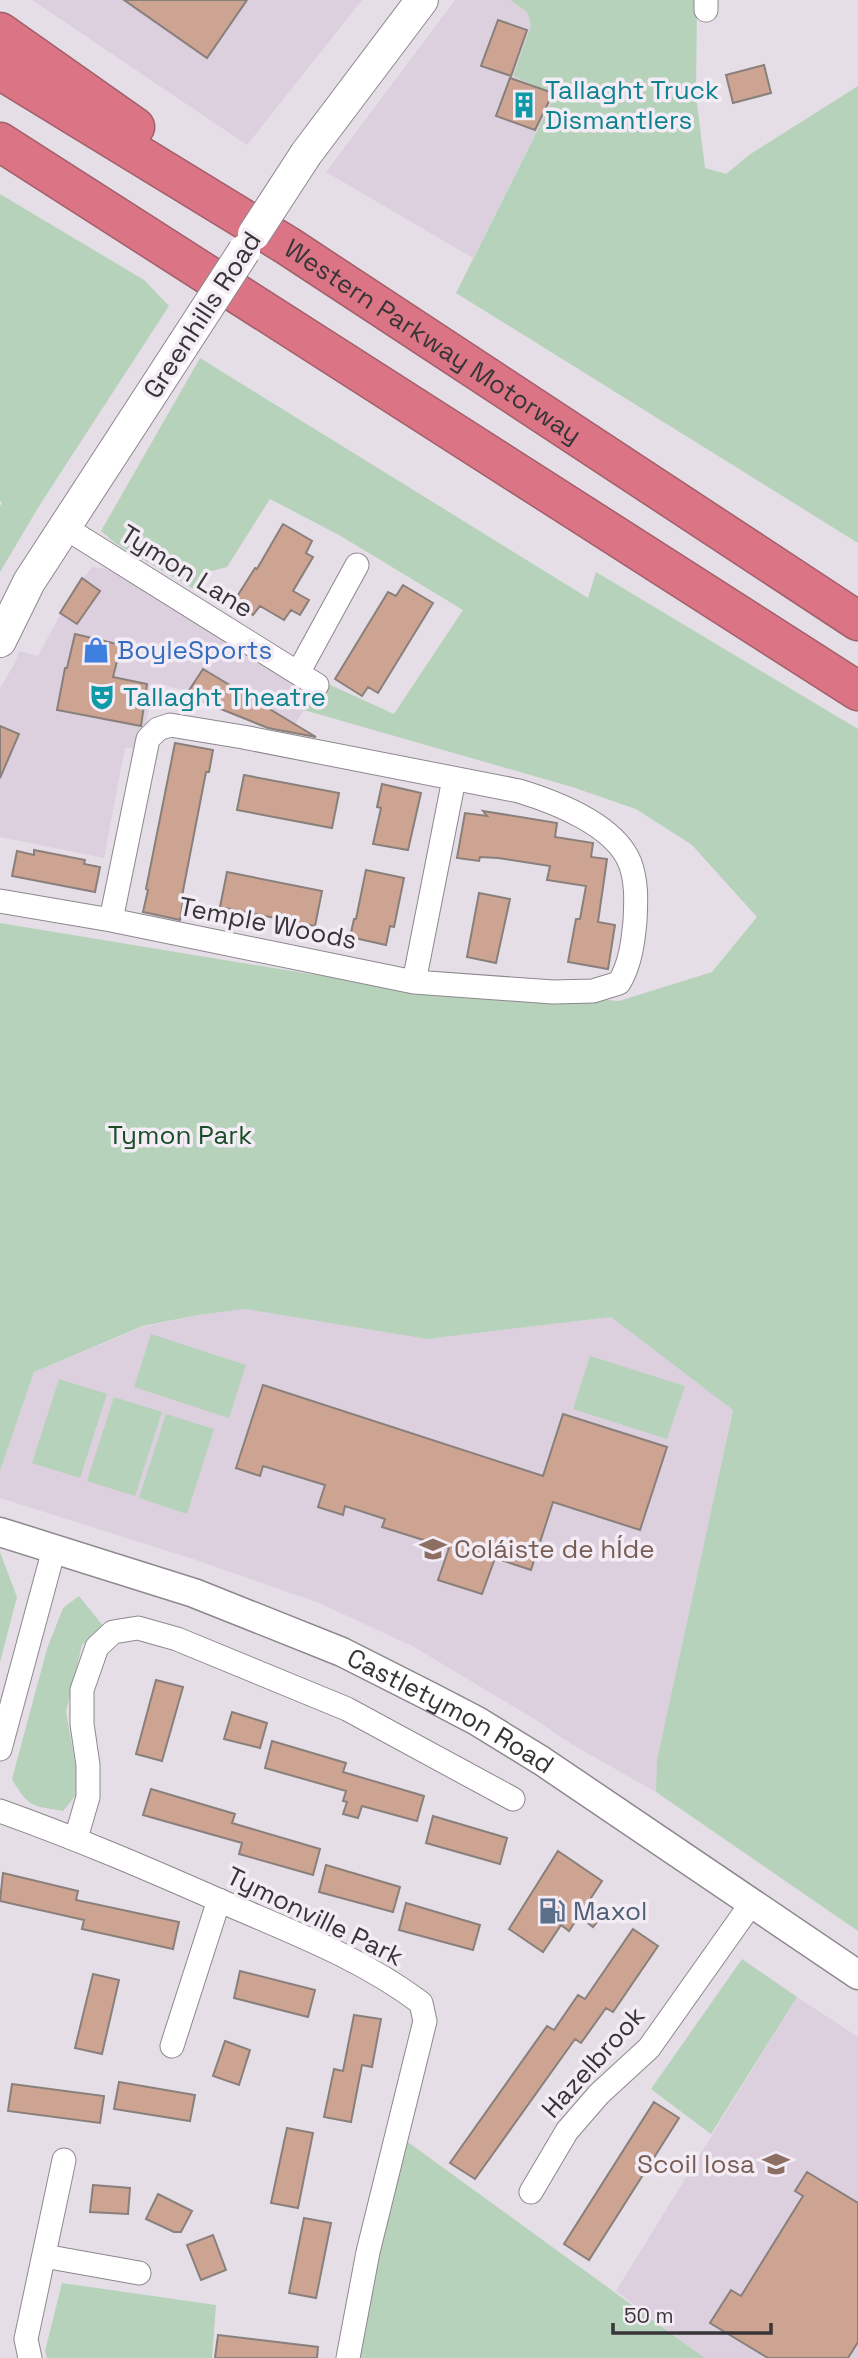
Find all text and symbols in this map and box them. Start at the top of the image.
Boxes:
place label: Tallaght Truck Dismantlers [545,73,719,137]
building icon: Tallaght Truck Dismantlers [509,90,539,120]
street label: Greenhills Road [135,225,269,405]
street label: Western Parkway Motorway [278,231,588,451]
street label: Tymon Lane [114,517,260,625]
place label: BoyleSports [117,633,272,667]
shop icon: BoyleSports [81,635,111,665]
place label: Tallaght Theatre [123,680,326,714]
theatre icon: Tallaght Theatre [87,682,117,712]
street label: Temple Woods [176,889,360,957]
park label: Tymon Park [108,1118,252,1152]
place label: Coláiste de hÍde [454,1532,655,1566]
school or university icon: Coláiste de hÍde [418,1534,448,1564]
street label: Castletymon Road [341,1640,561,1781]
street label: Tymonville Park [221,1859,409,1973]
place label: Maxol [573,1894,647,1928]
fuel station icon: Maxol [537,1896,567,1926]
street label: Hazelbrook [534,1999,652,2125]
place label: Scoil Iosa [637,2147,755,2181]
school or university icon: Scoil Iosa [761,2149,791,2179]
scale bar [613,2292,770,2336]
text: 50 m [624,2302,674,2329]

